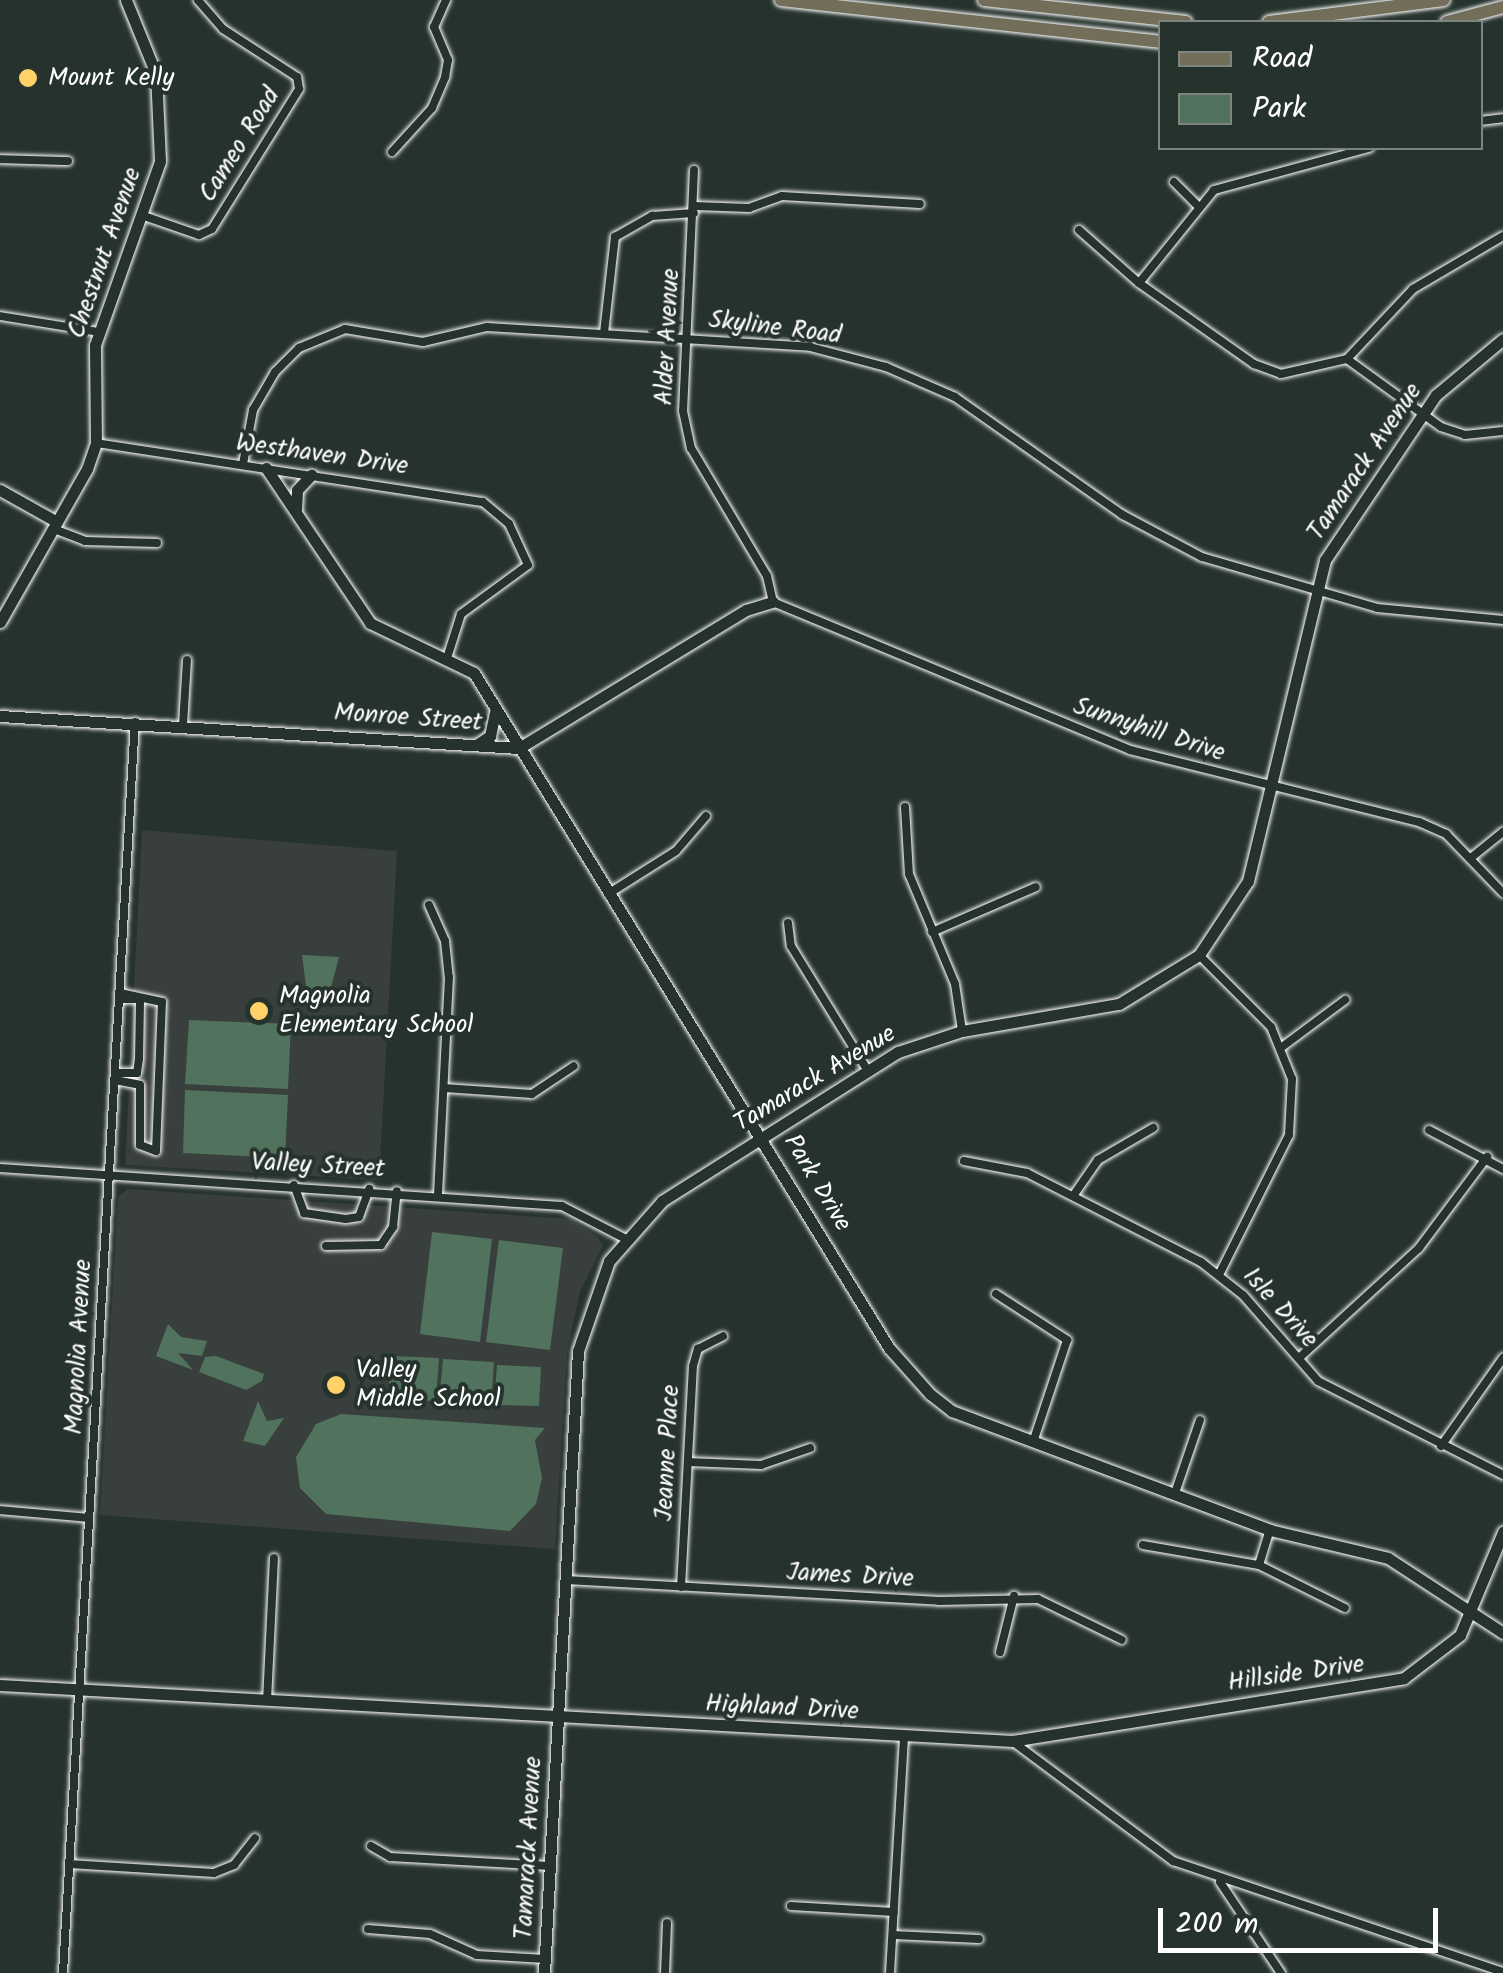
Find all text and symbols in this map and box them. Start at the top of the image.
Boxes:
legend [1158,20,1483,150]
text: Road [1252,35,1312,83]
place label: Mount Kelly [48,63,174,93]
marker: Mount Kelly [17,67,39,89]
street label: Cameo Road [193,82,287,208]
text: Park [1252,85,1306,133]
street label: Chestnut Avenue [62,164,148,342]
street label: Alder Avenue [649,268,687,406]
street label: Skyline Road [707,305,843,351]
street label: Tamarack Avenue [1301,378,1429,546]
street label: Westhaven Drive [234,428,410,482]
street label: Sunnyhill Drive [1069,691,1229,769]
street label: Monroe Street [333,698,483,738]
place label: Magnolia Elementary School [279,982,473,1041]
marker: Magnolia Elementary School [248,1000,270,1022]
street label: Tamarack Avenue [729,1019,901,1139]
street label: Park Drive [776,1129,858,1237]
street label: Valley Street [250,1148,386,1184]
street label: Magnolia Avenue [59,1259,99,1435]
street label: Isle Drive [1236,1262,1324,1354]
place label: Valley Middle School [356,1356,501,1415]
marker: Valley Middle School [325,1374,347,1396]
street label: Jeanne Place [649,1384,687,1522]
street label: James Drive [786,1558,914,1594]
street label: Hillside Drive [1226,1650,1366,1698]
street label: Highland Drive [704,1689,860,1727]
street label: Tamarack Avenue [509,1756,549,1940]
scale bar [1163,1888,1443,1950]
text: 200 m [1175,1901,1258,1949]

